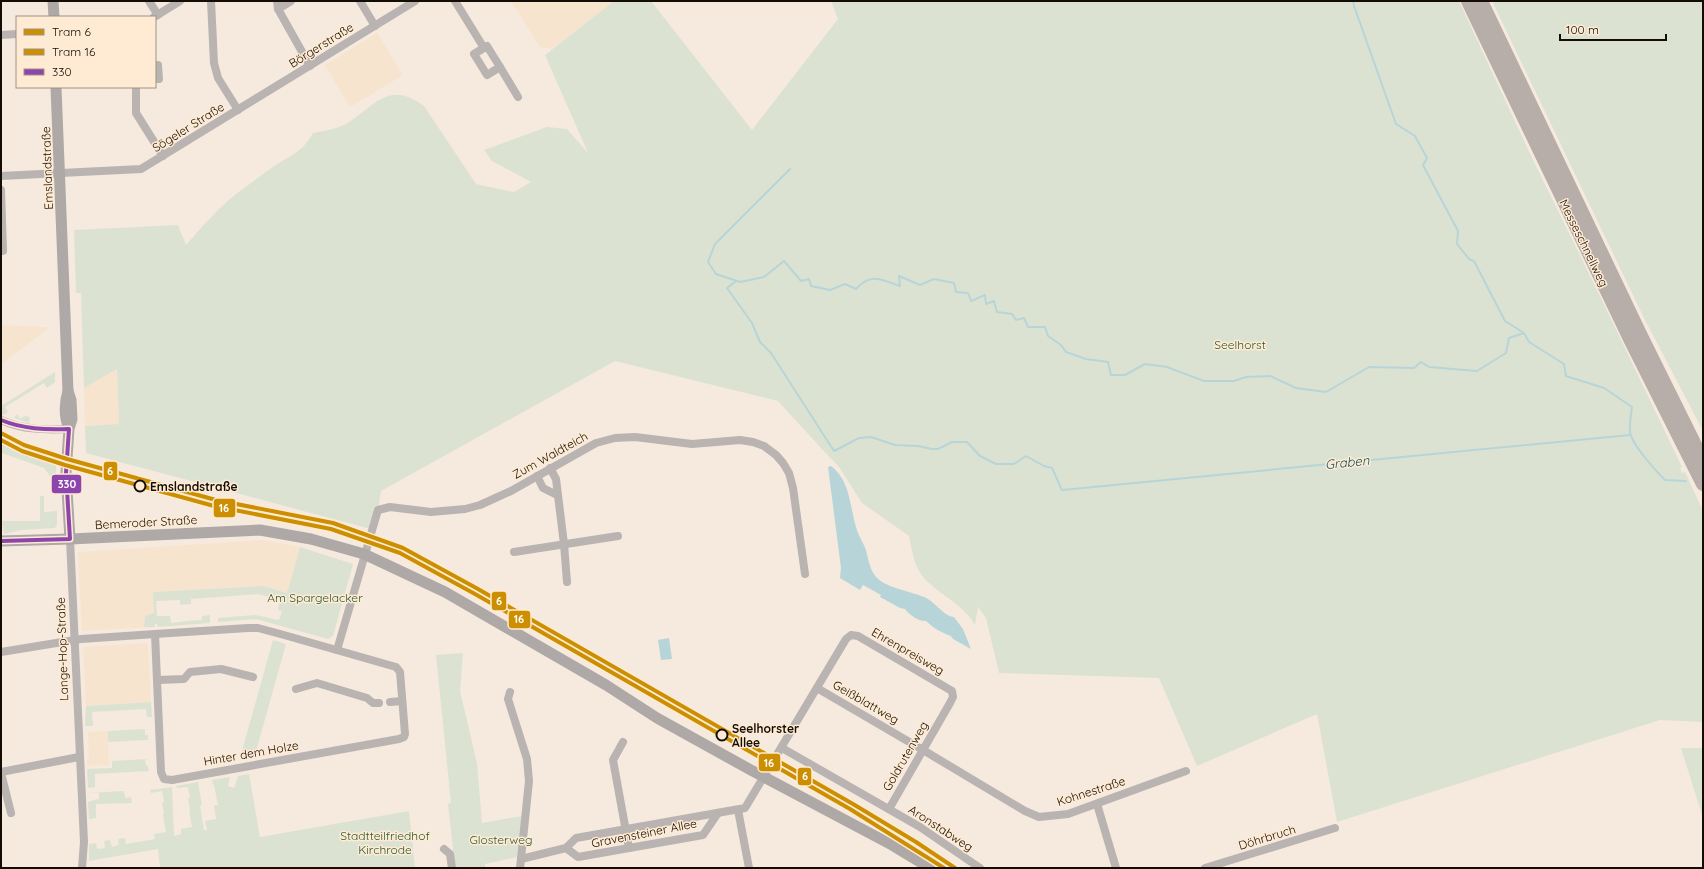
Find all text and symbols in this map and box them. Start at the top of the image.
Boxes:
legend [16,16,156,88]
scale bar [1560,16,1666,42]
street label: Börgerstraße [286,19,356,71]
text: 100 m [1566,22,1599,37]
text: Tram 6 [52,24,91,39]
text: Tram 16 [52,44,96,59]
text: 330 [52,64,72,79]
street label: Sögeler Straße [149,99,227,155]
street label: Emslandstraße [38,126,56,210]
street label: Messeschnellweg [1556,197,1612,289]
park label: Seelhorst [1214,337,1266,352]
street label: Zum Waldteich [510,428,590,482]
water label: Graben [1324,452,1370,472]
line badge: 6 [103,461,118,481]
text: 6 [107,464,113,478]
line badge: 330 [51,474,82,494]
text: 330 [58,477,77,491]
marker: Emslandstraße [133,479,147,493]
place label: Emslandstraße [150,479,238,494]
line badge: 16 [213,498,236,518]
text: 16 [219,501,229,515]
street label: Bemeroder Straße [94,512,198,532]
park label: Am Spargelacker [267,590,363,605]
line badge: 6 [491,591,507,611]
text: 6 [496,594,502,608]
street label: Lange-Hop-Straße [53,597,71,701]
line badge: 16 [508,610,531,629]
text: 16 [514,612,524,626]
street label: Ehrenpreisweg [869,624,947,678]
street label: Geißblattweg [830,677,902,727]
street label: Goldrutenweg [879,719,931,793]
place label: Seelhorster Allee [732,721,799,750]
marker: Seelhorster Allee [715,728,729,742]
street label: Hinter dem Holze [202,737,300,769]
line badge: 16 [758,753,781,772]
text: 16 [764,756,774,770]
line badge: 6 [797,767,812,786]
text: 6 [802,769,808,783]
street label: Kohnestraße [1055,773,1127,809]
street label: Aronstabweg [906,802,976,854]
street label: Gravensteiner Allee [590,815,698,851]
street label: Döhrbruch [1237,821,1297,853]
park label: Stadtteilfriedhof Kirchrode [340,828,430,857]
park label: Glosterweg [469,832,533,847]

